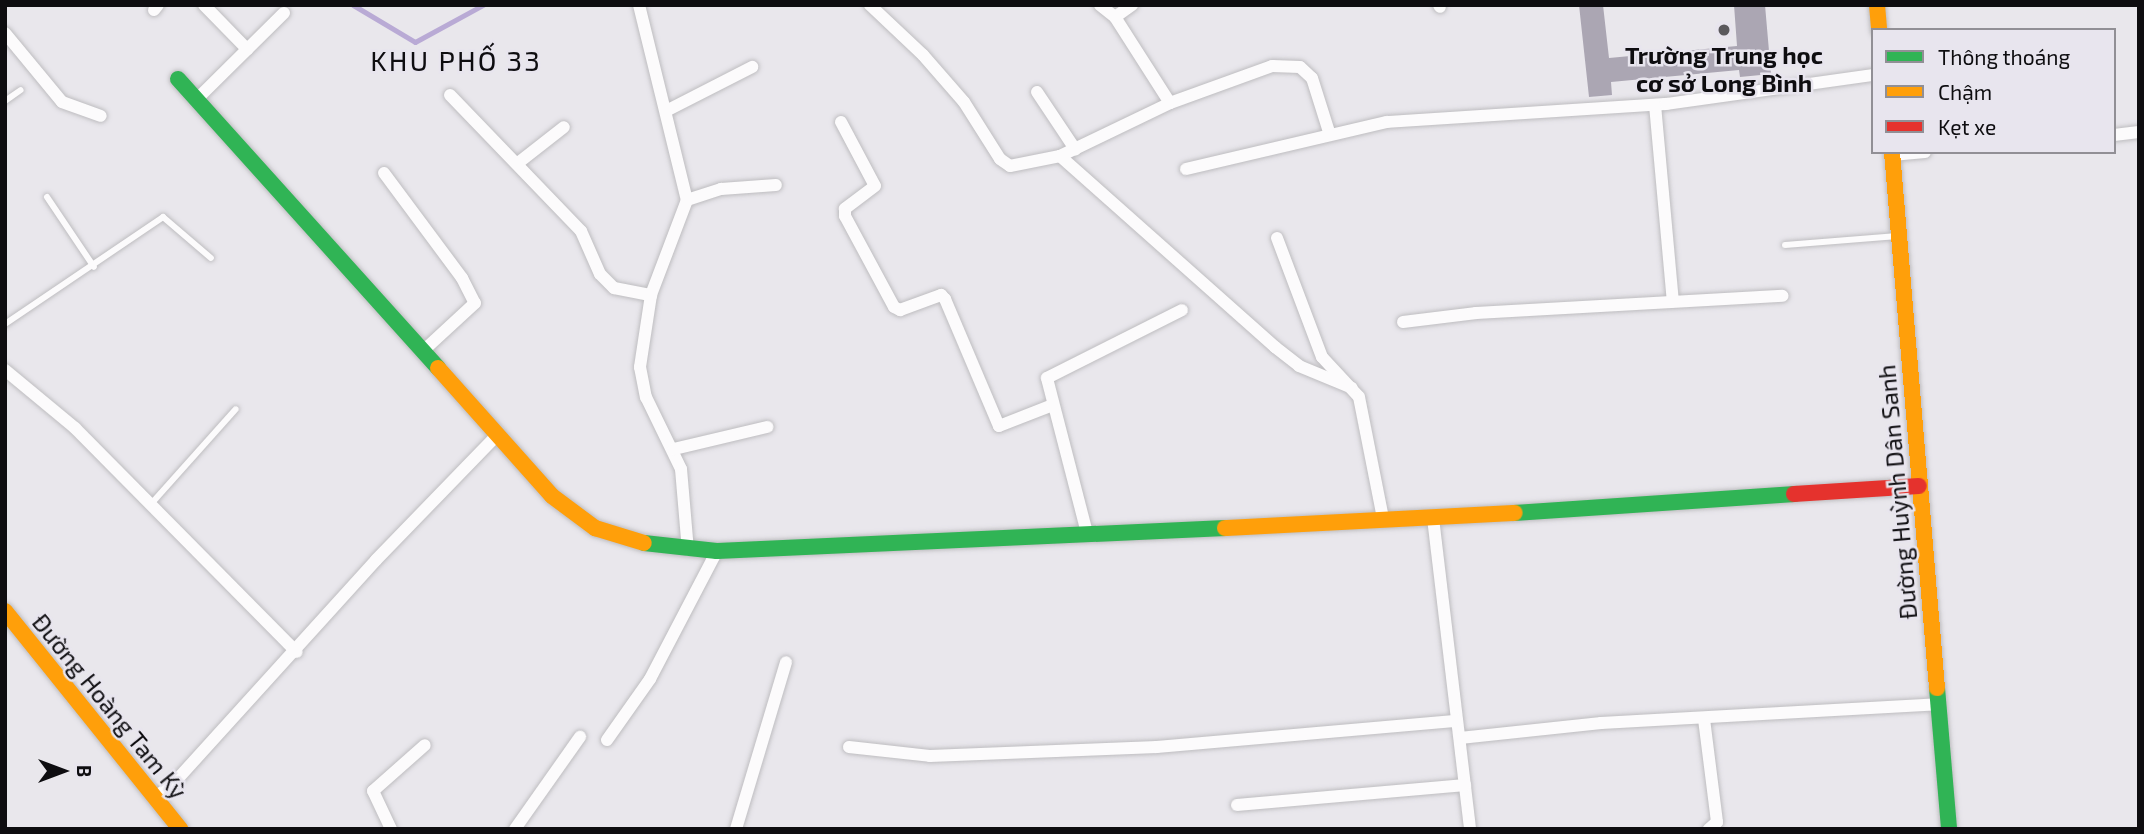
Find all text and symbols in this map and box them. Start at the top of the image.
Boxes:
marker: Trường Trung học cơ sở Long Bình [1716,22,1732,38]
legend [1871,28,2116,154]
place label: Trường Trung học cơ sở Long Bình [1625,41,1823,97]
district label: KHU PHỐ 33 [372,43,540,77]
text: Thông thoáng [1938,44,2070,69]
text: Chậm [1938,79,1992,104]
text: Kẹt xe [1938,114,1996,139]
street label: Đường Huỳnh Dân Sanh [1872,363,1922,621]
street label: Đường Hoàng Tam Kỳ [26,608,194,804]
north arrow [28,736,98,806]
text: B [73,765,96,777]

